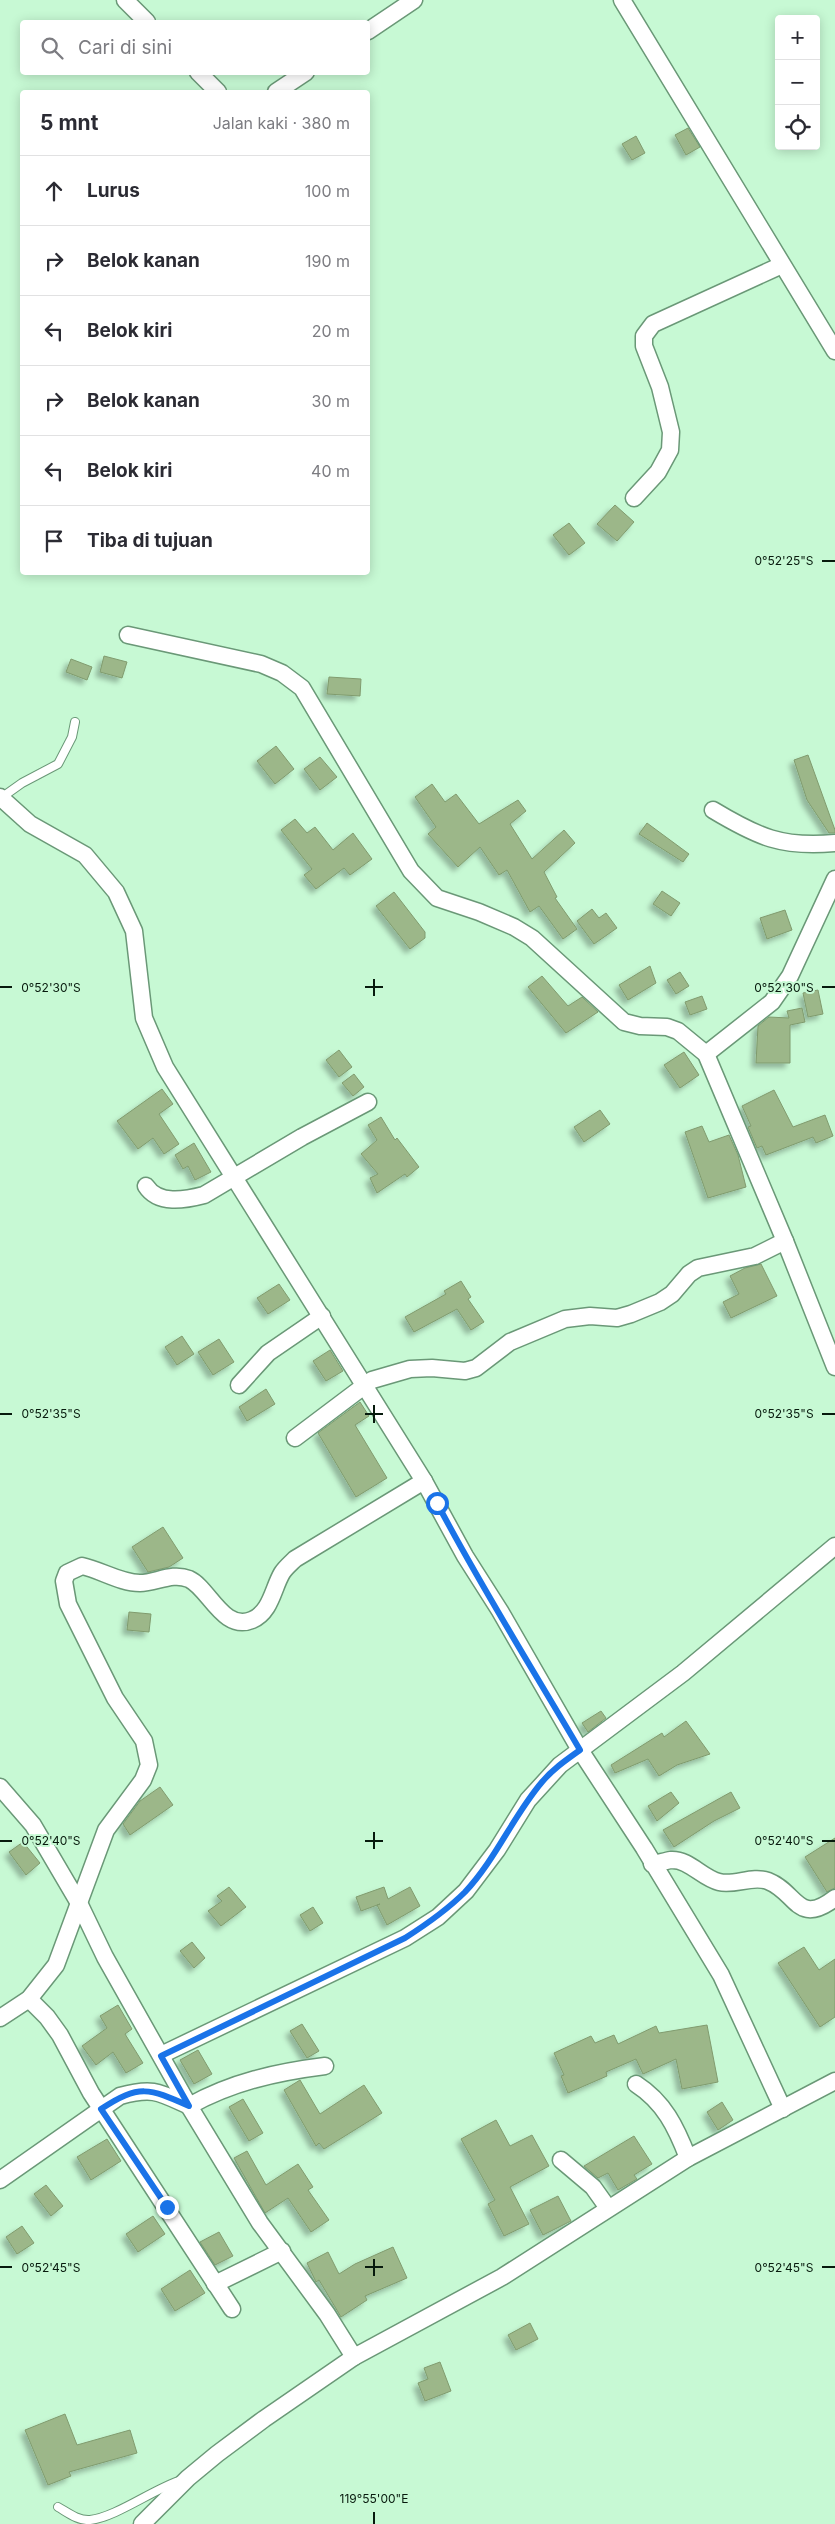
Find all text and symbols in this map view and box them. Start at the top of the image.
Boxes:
map controls [775,15,820,150]
button: + [775,15,820,60]
search box [20,20,370,75]
icon: search [38,34,66,62]
text: Cari di sini [78,36,172,59]
button: − [775,60,820,105]
button: locate [775,105,820,150]
text: 5 mnt [40,110,98,135]
text: Jalan kaki · 380 m [213,113,350,133]
icon: ahead [40,177,68,205]
text: Lurus [87,179,140,202]
text: 100 m [305,181,350,201]
icon: right [40,247,68,275]
text: Belok kanan [87,249,200,272]
text: 190 m [305,251,350,271]
icon: left [40,317,68,345]
text: Belok kiri [87,319,172,342]
text: 20 m [312,321,350,341]
icon: right [40,387,68,415]
text: Belok kanan [87,389,200,412]
text: 30 m [312,391,350,411]
icon: left [40,457,68,485]
text: Belok kiri [87,459,172,482]
text: 40 m [311,461,350,481]
icon: arrive [40,527,68,555]
text: Tiba di tujuan [87,529,213,552]
text: 0°52'25"S [754,553,814,568]
text: 0°52'30"S [21,980,81,995]
text: 0°52'30"S [754,980,814,995]
text: 0°52'35"S [21,1406,81,1421]
text: 0°52'35"S [754,1406,814,1421]
route start [426,1492,449,1515]
text: 0°52'40"S [21,1833,81,1848]
text: 0°52'40"S [754,1833,814,1848]
route end [156,2196,179,2219]
text: 0°52'45"S [22,2260,81,2275]
text: 0°52'45"S [755,2260,814,2275]
text: 119°55'00"E [340,2491,408,2506]

